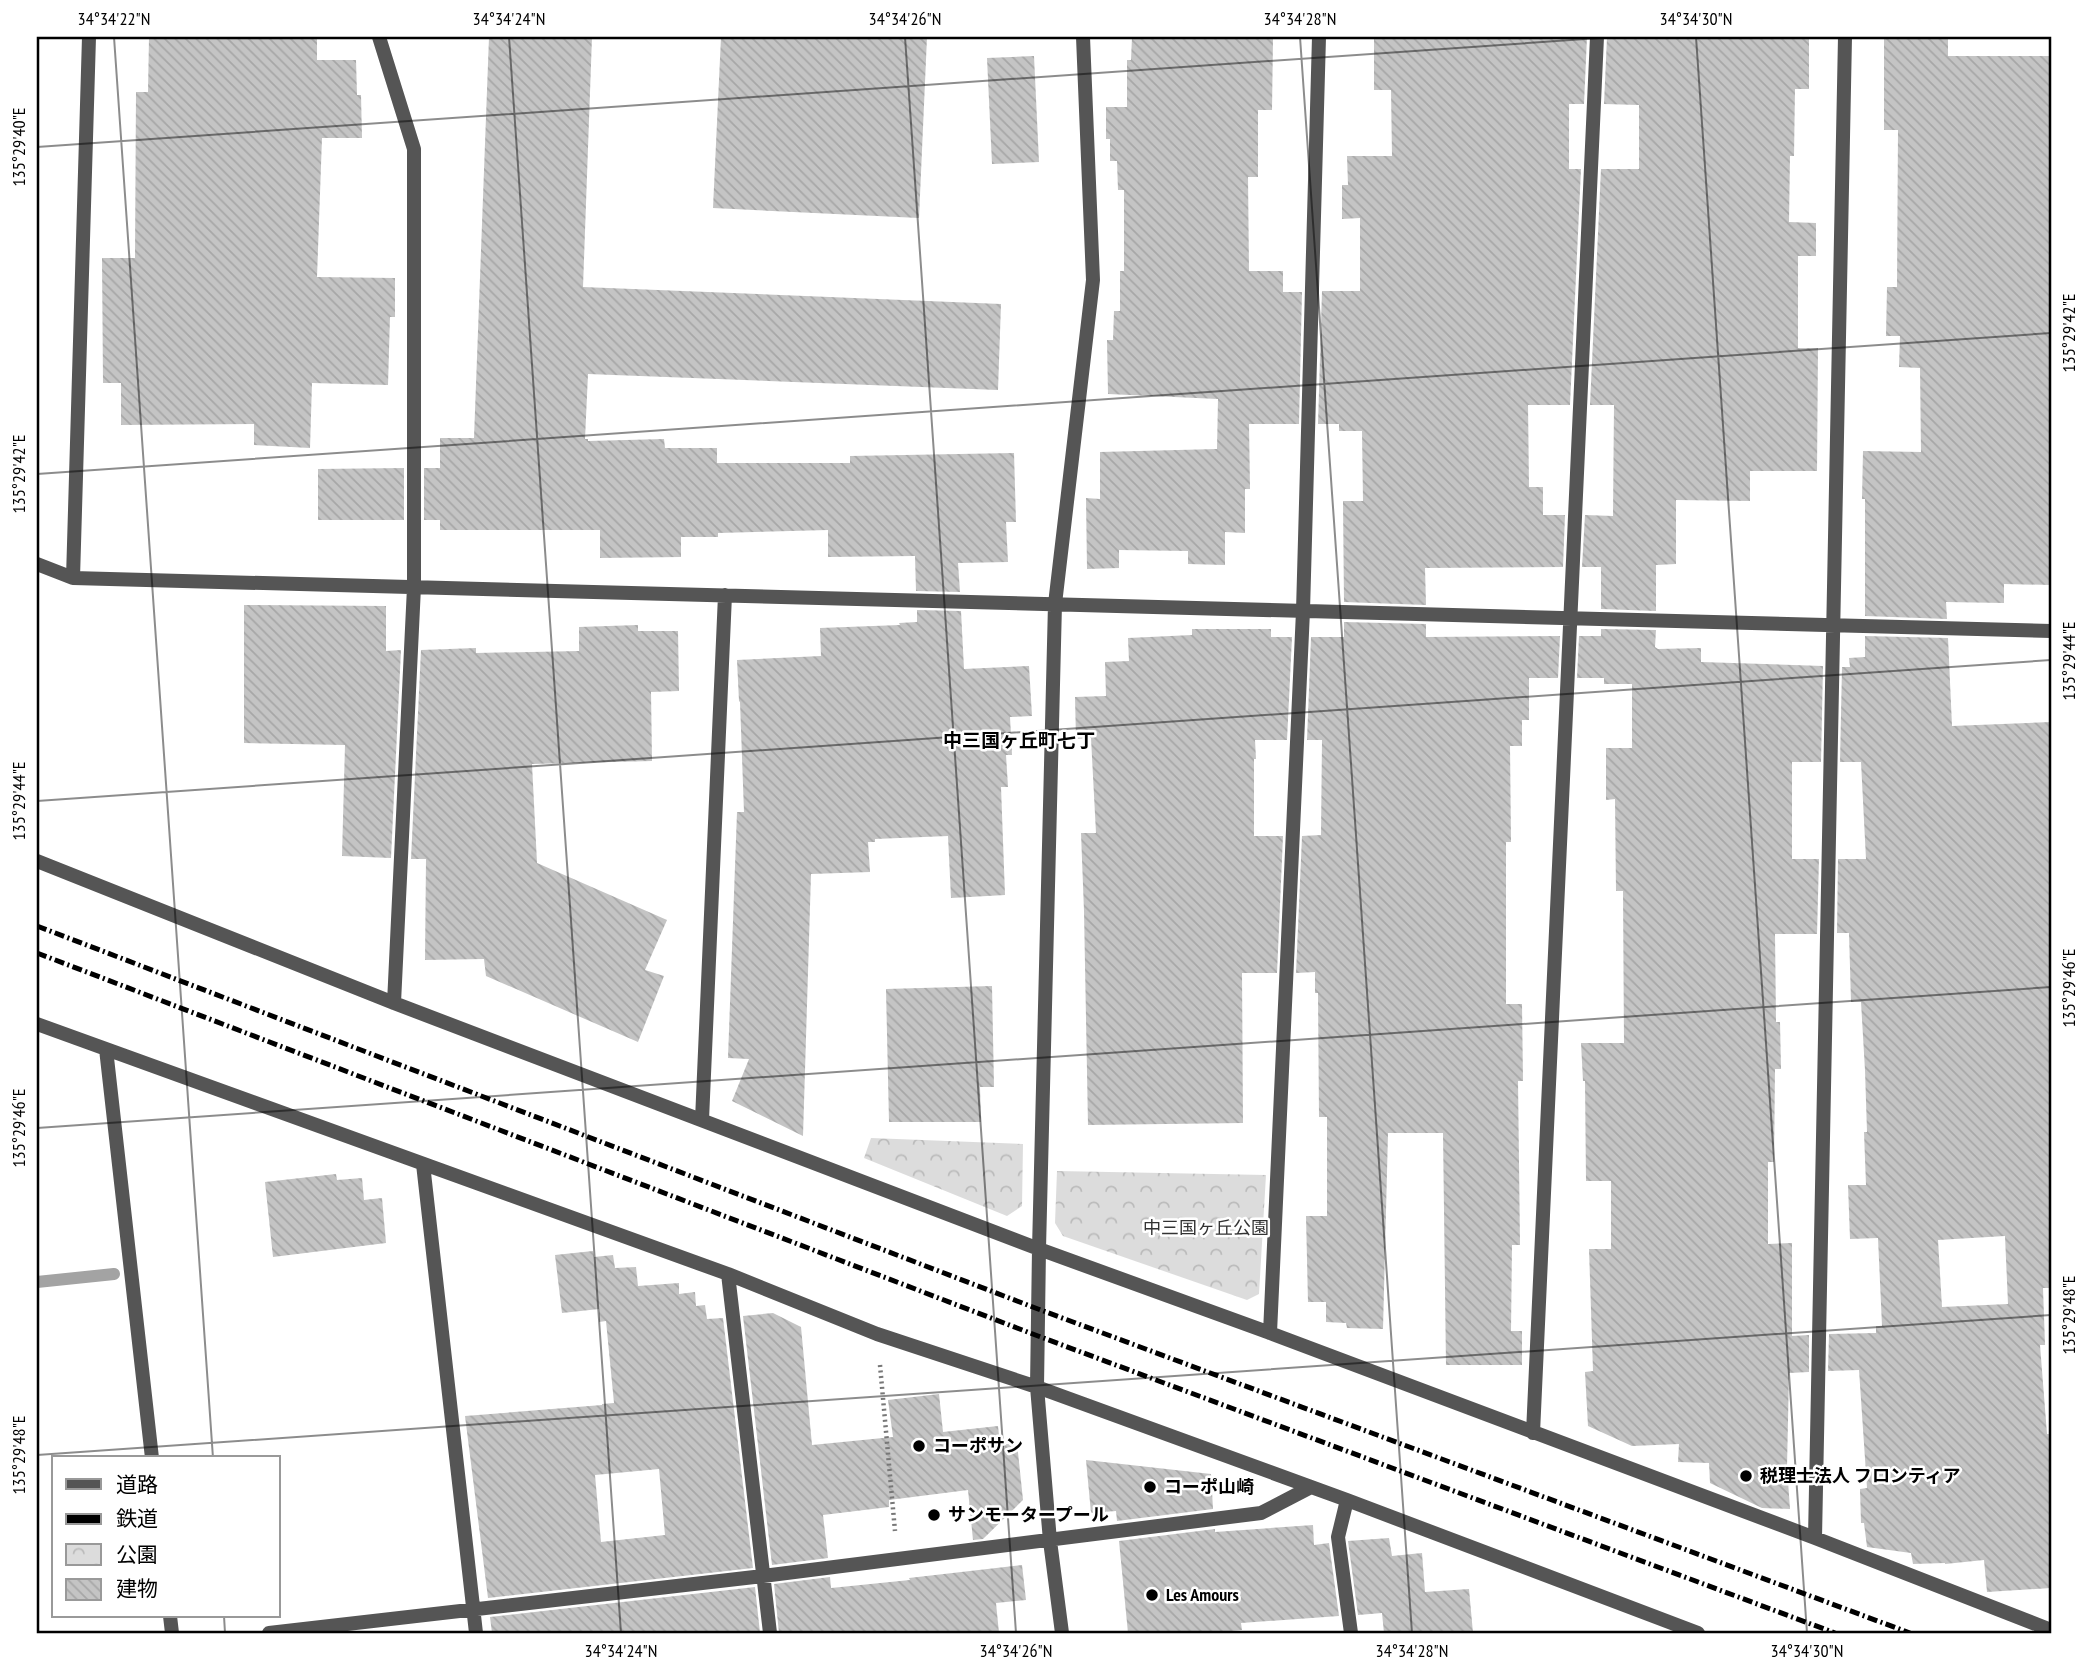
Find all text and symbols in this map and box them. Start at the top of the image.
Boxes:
text: 34°34'22"N [78,7,150,30]
text: 34°34'24"N [473,7,545,30]
text: 34°34'26"N [869,7,941,30]
text: 34°34'28"N [1264,7,1336,30]
text: 34°34'30"N [1660,7,1732,30]
text: 135°29'40"E [7,108,30,186]
text: 135°29'42"E [2057,294,2080,372]
text: 135°29'42"E [7,435,30,513]
text: 135°29'44"E [2057,622,2080,700]
district label: 中三国ヶ丘町七丁 [943,728,1095,752]
text: 135°29'44"E [7,762,30,840]
text: 135°29'46"E [2057,949,2080,1027]
text: 135°29'46"E [7,1089,30,1167]
park label: 中三国ヶ丘公園 [1143,1216,1269,1239]
text: 135°29'48"E [2057,1276,2080,1354]
text: 135°29'48"E [7,1416,30,1494]
place label: コーポサン [933,1434,1023,1457]
marker: コーポサン [911,1438,927,1454]
legend [52,1456,280,1618]
place label: 税理士法人 フロンティア [1760,1464,1961,1487]
marker: 税理士法人 フロンティア [1738,1468,1754,1484]
text: 道路 [116,1471,158,1498]
place label: コーポ山崎 [1164,1475,1254,1498]
marker: コーポ山崎 [1142,1479,1158,1495]
place label: サンモータープール [948,1503,1109,1526]
text: 鉄道 [116,1505,158,1532]
marker: サンモータープール [926,1507,942,1523]
text: 公園 [116,1541,158,1568]
text: 建物 [116,1575,158,1602]
place label: Les Amours [1166,1583,1239,1606]
marker: Les Amours [1144,1587,1160,1603]
text: 34°34'24"N [585,1639,657,1662]
text: 34°34'26"N [980,1639,1052,1662]
text: 34°34'28"N [1376,1639,1448,1662]
text: 34°34'30"N [1771,1639,1843,1662]

